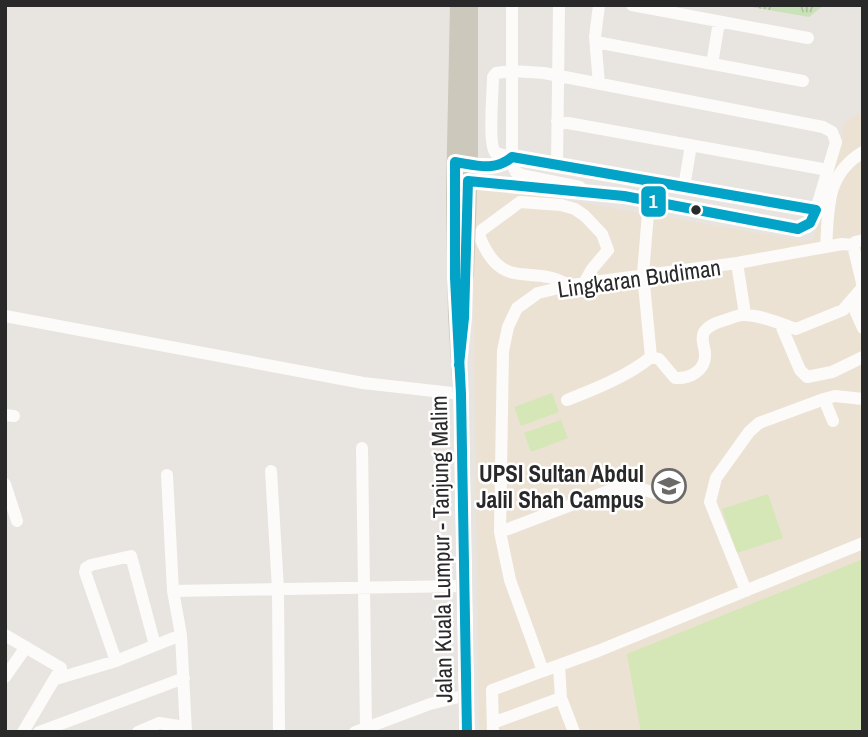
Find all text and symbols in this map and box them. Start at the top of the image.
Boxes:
line badge: 1 [640,185,667,218]
text: 1 [649,188,658,214]
unlabelled marker [689,203,703,217]
street label: Lingkaran Budiman [555,251,723,305]
street label: Jalan Kuala Lumpur - Tanjung Malim [423,395,459,703]
place label: UPSI Sultan Abdul Jalil Shah Campus [476,458,644,515]
school or university icon: UPSI Sultan Abdul Jalil Shah Campus [650,467,688,505]

